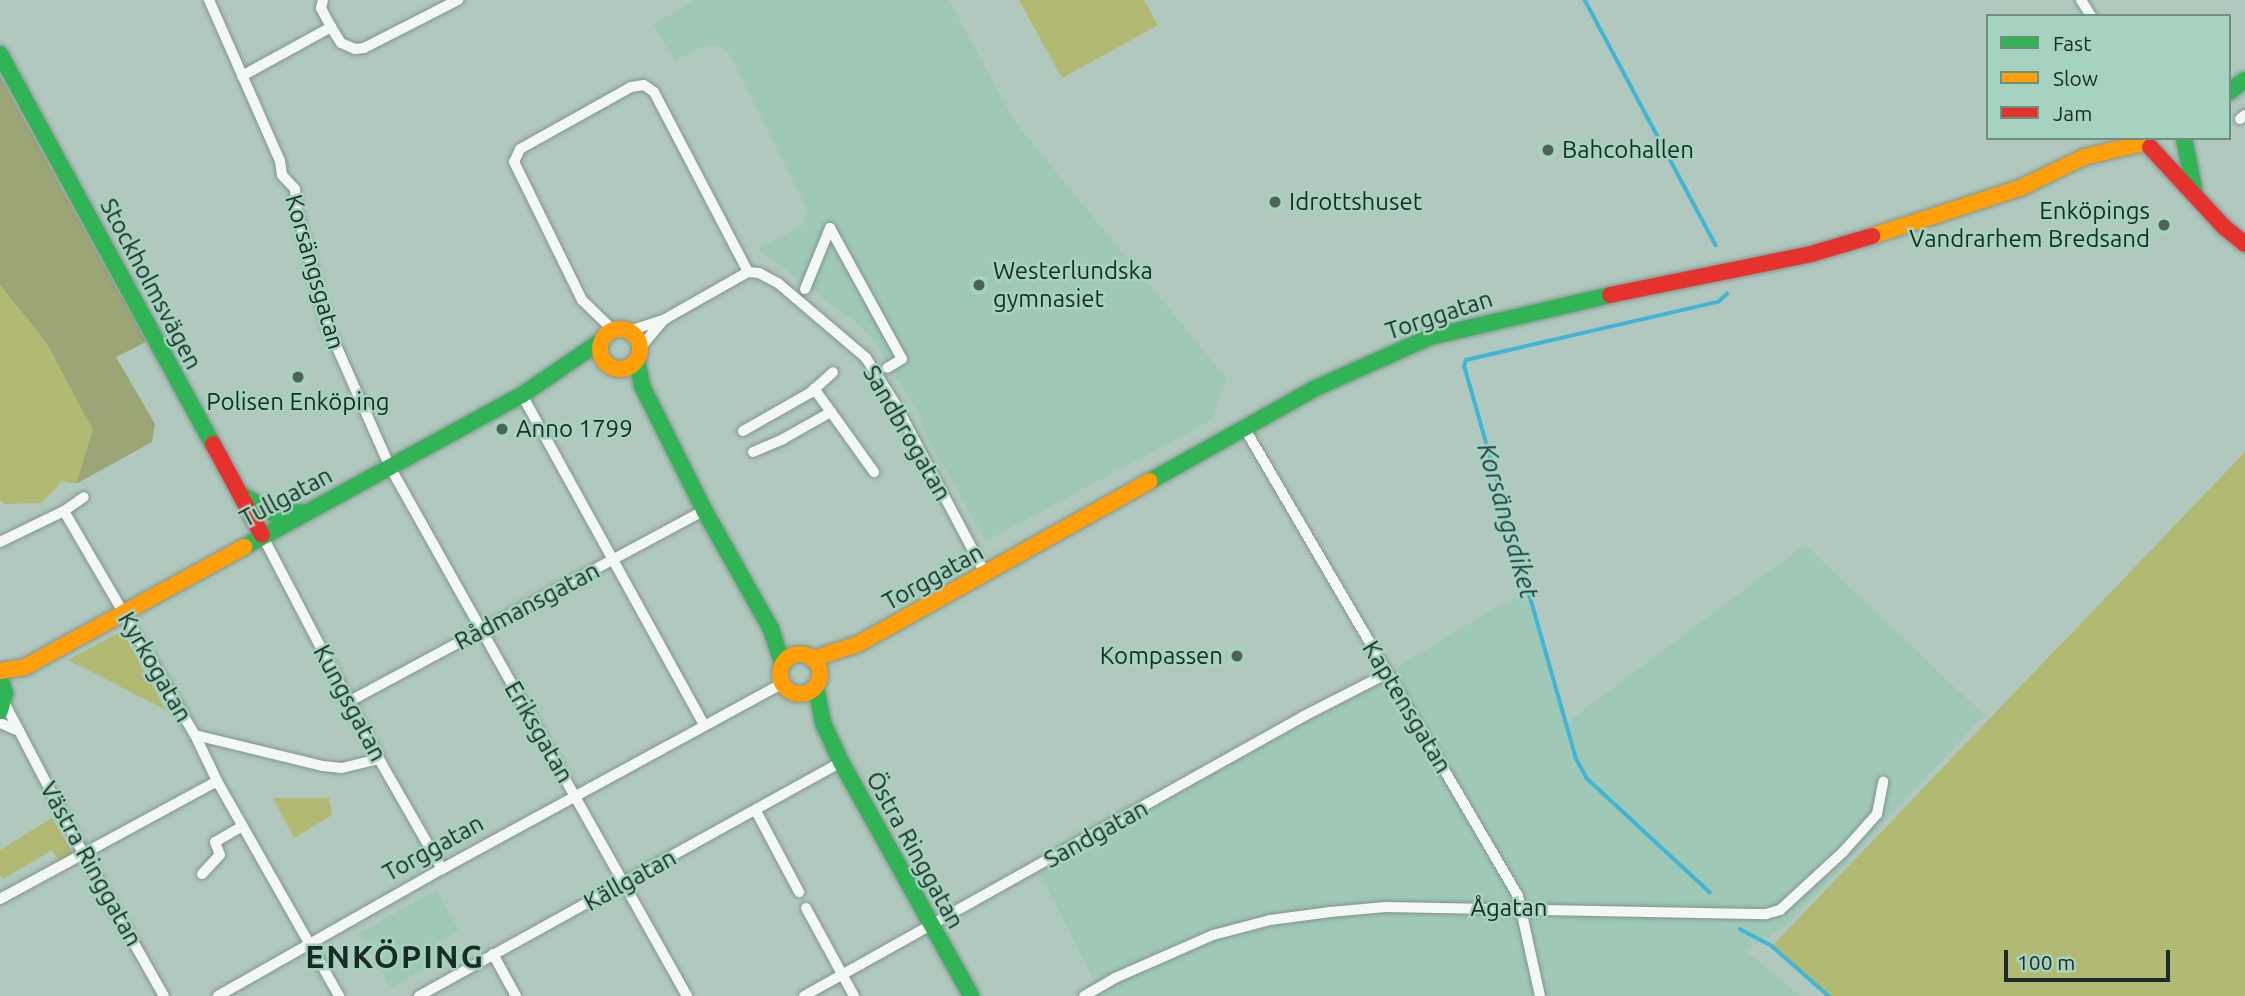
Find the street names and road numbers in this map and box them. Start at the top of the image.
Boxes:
street label: Korsängsgatan [279,191,351,353]
street label: Stockholmsvägen [94,194,208,374]
street label: Torggatan [1382,284,1496,346]
street label: Sandbrogatan [857,360,957,506]
street label: Tullgatan [235,461,337,533]
street label: Torggatan [878,538,988,616]
street label: Rådmansgatan [450,556,604,656]
street label: Kyrkogatan [112,607,198,727]
street label: Kaptensgatan [1356,636,1458,778]
street label: Kungsgatan [307,640,393,766]
street label: Eriksgatan [498,676,580,788]
street label: Östra Ringgatan [860,766,970,934]
street label: Västra Ringgatan [34,777,148,951]
street label: Sandgatan [1039,794,1153,874]
street label: Torggatan [378,809,488,887]
street label: Källgatan [579,843,681,917]
street label: Ågatan [1470,894,1548,922]

